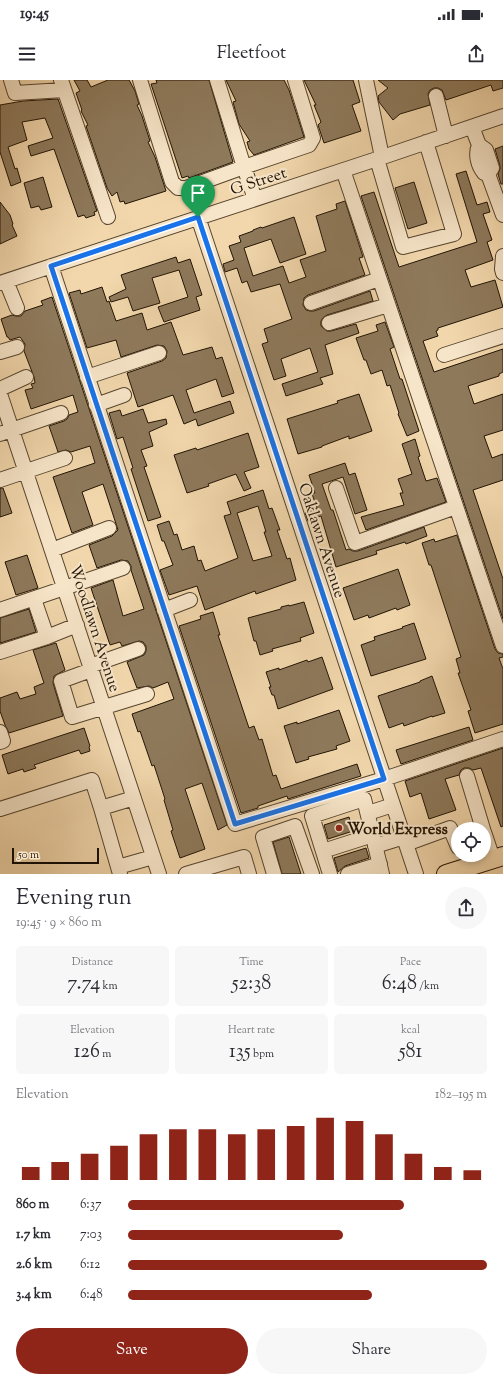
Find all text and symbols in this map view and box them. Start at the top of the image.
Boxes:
text: 19:45 [20,4,49,25]
text: Fleetfoot [217,41,286,67]
icon: menu [16,43,38,65]
icon: share [465,43,487,65]
street label: G Street [228,162,290,202]
pin [181,176,215,217]
icon: arrive [187,182,209,204]
street label: Oaklawn Avenue [291,480,350,601]
street label: Woodlawn Avenue [62,562,125,695]
place label: World Express [347,819,448,842]
map controls [451,822,491,862]
button: locate [451,822,491,862]
marker: World Express [334,823,344,833]
scale bar [12,846,99,865]
text: 50 m [18,847,39,863]
text: Evening run [16,883,132,915]
button: share [445,887,487,929]
text: 19:45 · 9 × 860 m [16,914,102,932]
text: Distance [72,954,113,970]
text: Time [239,954,264,970]
text: Pace [400,954,421,970]
text: 7.74 [67,970,100,999]
text: 52:38 [232,970,271,999]
text: 6:48 [382,970,417,999]
text: km [100,978,118,994]
text: /km [417,978,439,994]
text: Elevation [70,1022,115,1038]
text: Heart rate [228,1022,275,1038]
text: kcal [401,1022,420,1038]
text: 126 [74,1038,100,1067]
text: 135 [229,1038,251,1067]
text: 581 [399,1038,422,1067]
text: m [100,1046,111,1062]
text: bpm [251,1046,274,1062]
text: Elevation [16,1086,69,1104]
text: 182–195 m [435,1086,487,1104]
text: 860 m [16,1196,49,1214]
text: 6:37 [80,1196,101,1214]
text: 1.7 km [16,1226,51,1244]
text: 7:03 [80,1226,102,1244]
text: 2.6 km [16,1256,52,1274]
text: 6:12 [80,1256,100,1274]
text: 3.4 km [16,1286,52,1304]
text: 6:48 [80,1286,103,1304]
button: Save [16,1328,248,1374]
button: Share [256,1328,487,1374]

